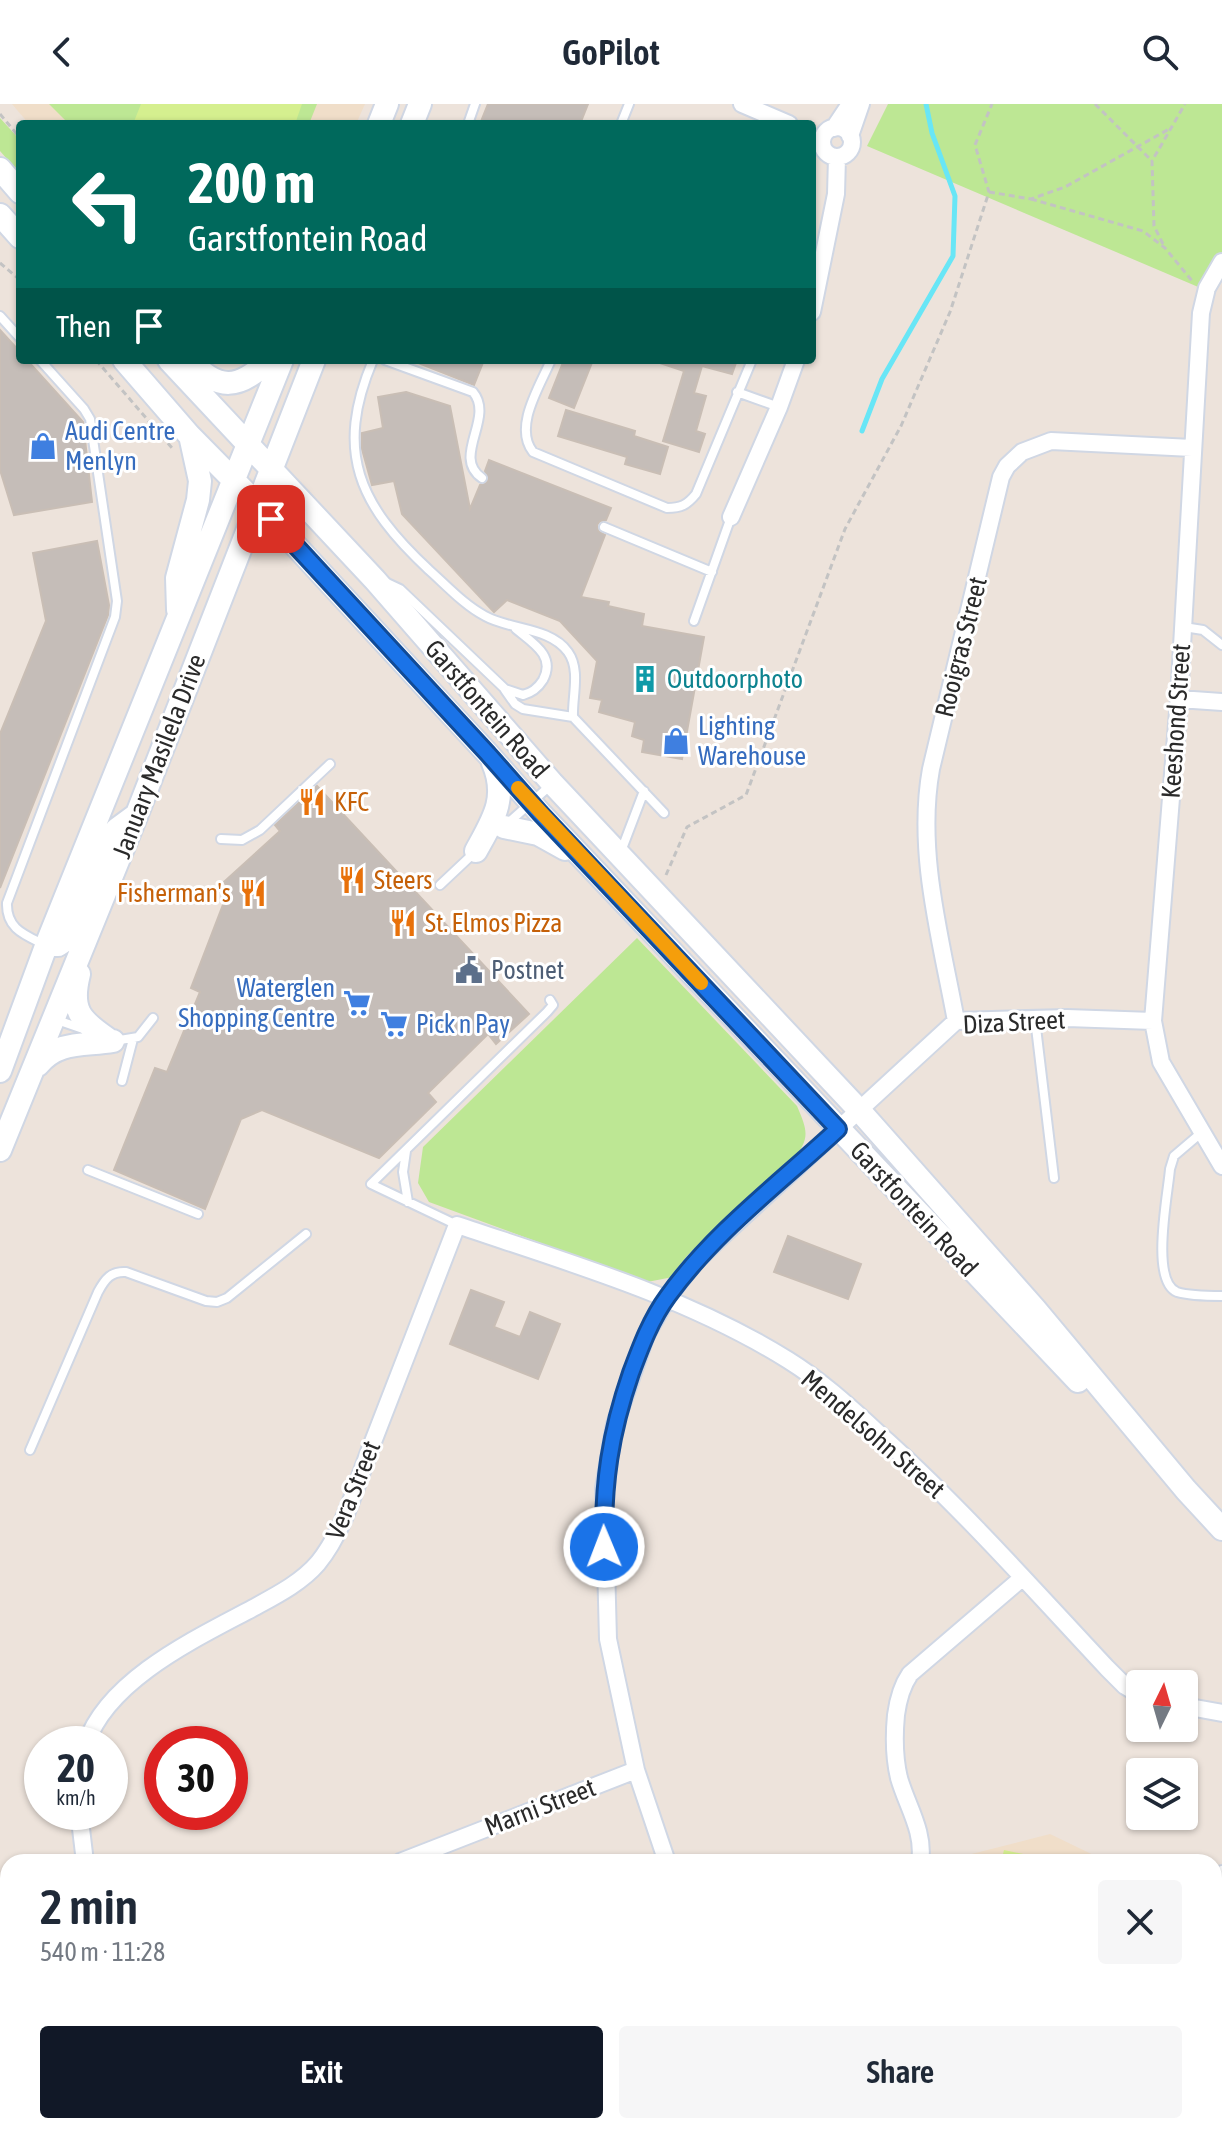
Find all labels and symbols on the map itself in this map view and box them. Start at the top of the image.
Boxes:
place label: Audi Centre Menlyn [65,416,175,476]
shop icon: Audi Centre Menlyn [28,431,58,461]
pin [237,485,305,553]
street label: Rooigras Street [929,574,993,720]
street label: Garstfontein Road [419,634,555,784]
street label: Keeshond Street [1156,643,1196,799]
street label: January Masilela Drive [106,650,212,862]
building icon: Outdoorphoto [630,664,660,694]
place label: Outdoorphoto [667,664,803,694]
place label: Lighting Warehouse [698,711,806,771]
shop icon: Lighting Warehouse [661,726,691,756]
restaurant icon: KFC [297,787,327,817]
place label: KFC [334,787,369,817]
restaurant icon: Steers [337,865,367,895]
place label: Steers [374,865,432,895]
place label: Fisherman's [117,878,231,908]
restaurant icon: Fisherman's [238,878,268,908]
restaurant icon: St. Elmos Pizza [388,908,418,938]
place label: St. Elmos Pizza [425,908,562,938]
public building icon: Postnet [454,955,484,985]
place label: Postnet [491,955,564,985]
place label: Waterglen Shopping Centre [178,973,335,1033]
supermarket icon: Waterglen Shopping Centre [342,988,372,1018]
street label: Diza Street [962,1004,1066,1040]
supermarket icon: Pick n Pay [379,1009,409,1039]
place label: Pick n Pay [416,1009,510,1039]
street label: Garstfontein Road [844,1135,984,1283]
street label: Mendelsohn Street [795,1364,951,1504]
street label: Vera Street [320,1436,386,1544]
position arrow [562,1505,646,1589]
north arrow [1126,1670,1198,1742]
speed limit sign: 30 [144,1726,248,1830]
street label: Marni Street [480,1772,600,1842]

